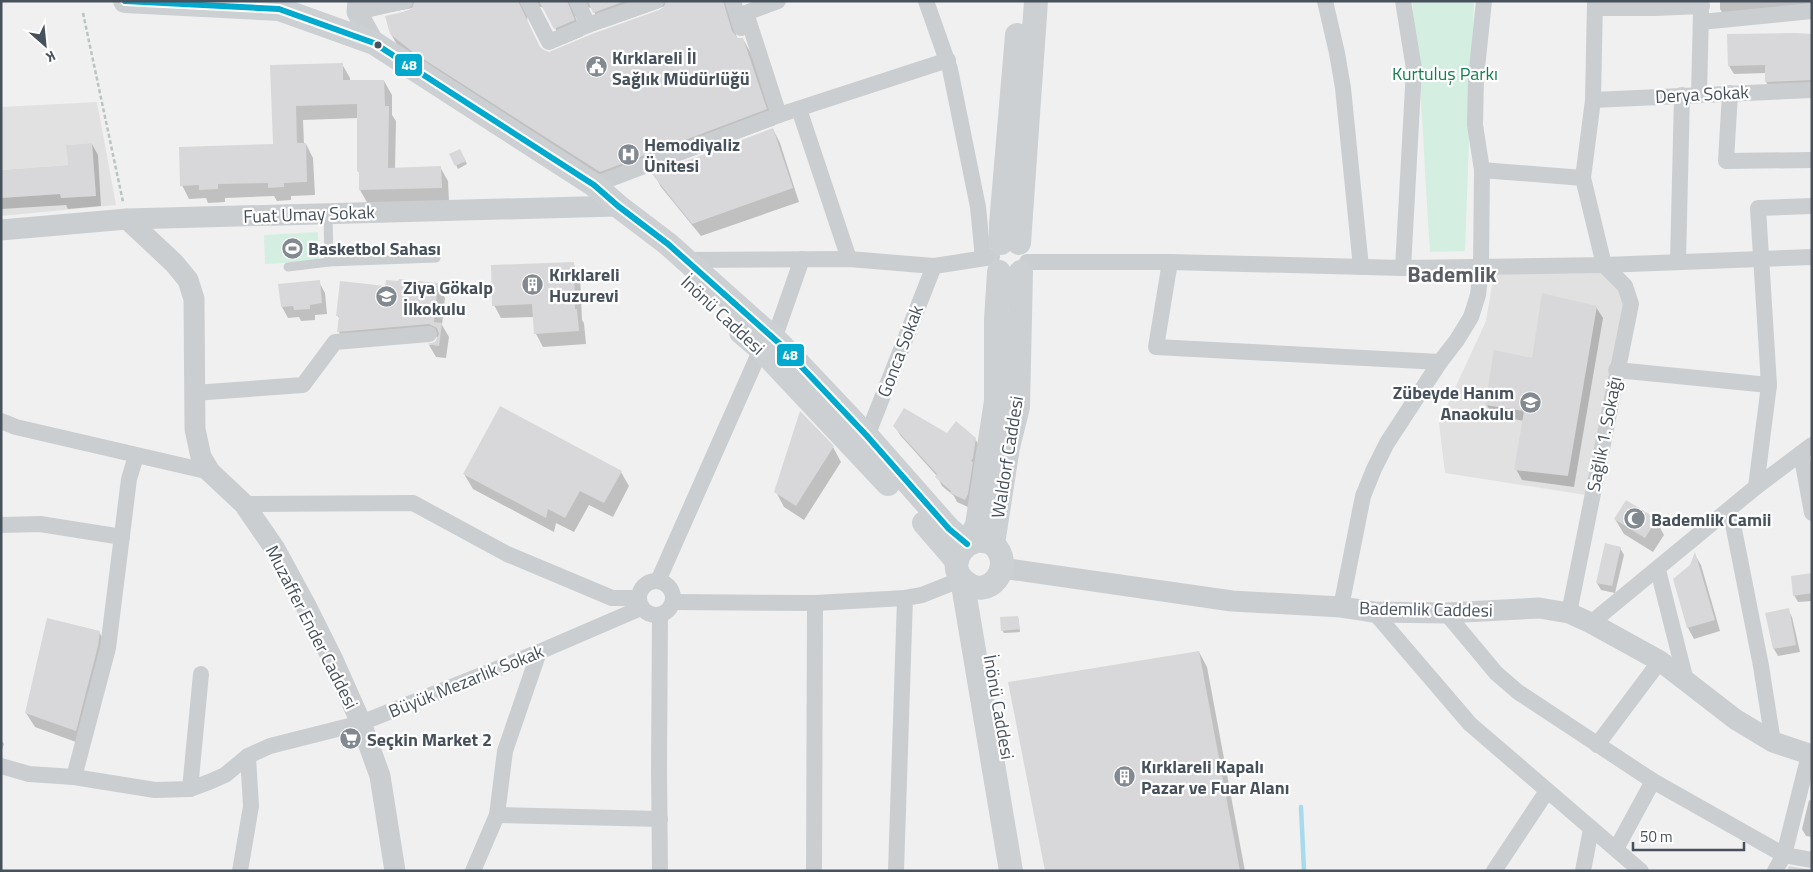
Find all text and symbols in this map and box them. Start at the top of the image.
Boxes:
north arrow [20,20,70,70]
unlabelled marker [373,40,383,50]
place label: Kırklareli İl Sağlık Müdürlüğü [612,44,750,92]
text: K [42,46,60,69]
line badge: 48 [394,53,423,77]
text: 48 [401,54,417,75]
public building icon: Kırklareli İl Sağlık Müdürlüğü [584,55,608,79]
park label: Kurtuluş Parkı [1392,60,1498,87]
street label: Derya Sokak [1654,78,1750,110]
place label: Hemodiyaliz Ünitesi [644,131,740,179]
hospital icon: Hemodiyaliz Ünitesi [616,142,640,166]
street label: Fuat Umay Sokak [243,198,376,230]
place label: Basketbol Sahası [308,235,441,262]
sports icon: Basketbol Sahası [280,236,304,260]
district label: Bademlik [1407,257,1497,291]
place label: Kırklareli Huzurevi [549,261,620,309]
street label: İnönü Caddesi [675,269,771,361]
building icon: Kırklareli Huzurevi [521,272,545,296]
place label: Ziya Gökalp İlkokulu [403,274,493,322]
school or university icon: Ziya Gökalp İlkokulu [375,285,399,309]
street label: Gonca Sokak [870,301,930,401]
line badge: 48 [776,343,805,367]
text: 48 [782,344,798,365]
street label: Sağlık 1. Sokağı [1580,374,1628,494]
place label: Zübeyde Hanım Anaokulu [1393,379,1514,427]
school or university icon: Zübeyde Hanım Anaokulu [1518,390,1542,414]
street label: Waldorf Caddesi [984,394,1030,520]
place label: Bademlik Camii [1651,506,1771,533]
mosque icon: Bademlik Camii [1623,507,1647,531]
street label: Muzaffer Ender Caddesi [259,540,365,714]
street label: Bademlik Caddesi [1359,594,1493,624]
street label: Büyük Mezarlık Sokak [384,637,548,724]
street label: İnönü Caddesi [976,652,1022,762]
place label: Seçkin Market 2 [367,726,492,753]
supermarket icon: Seçkin Market 2 [339,727,363,751]
place label: Kırklareli Kapalı Pazar ve Fuar Alanı [1141,753,1289,801]
building icon: Kırklareli Kapalı Pazar ve Fuar Alanı [1113,764,1137,788]
scale bar [1633,820,1744,852]
text: 50 m [1640,825,1673,848]

